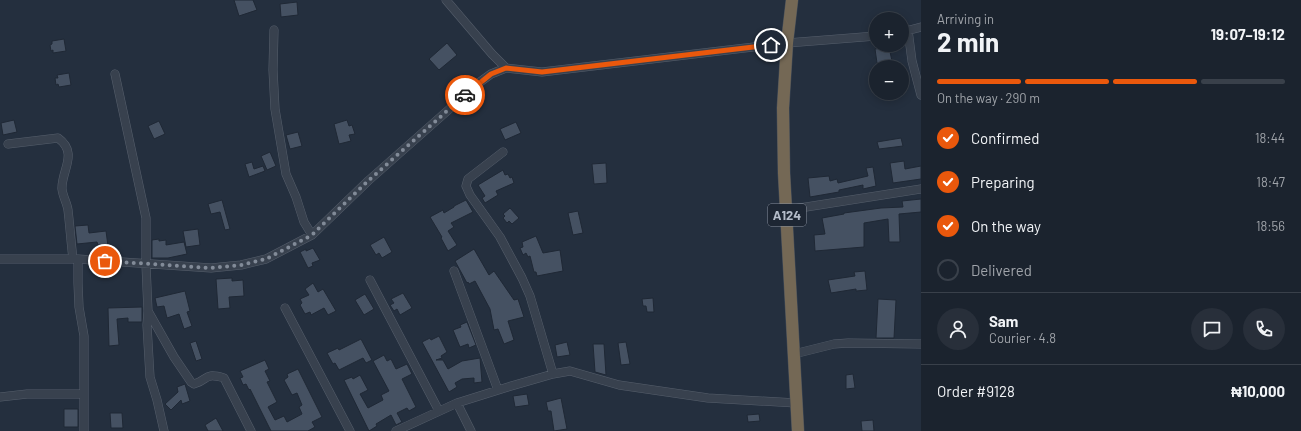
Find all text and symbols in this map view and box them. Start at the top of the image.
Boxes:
text: Arriving in [937,11,994,27]
map controls [869,12,909,100]
button: + [869,12,909,52]
text: 19:07–19:12 [1211,25,1285,43]
text: 2 min [937,26,999,57]
pin [754,28,788,62]
icon: home [760,34,782,56]
button: − [869,60,909,100]
courier [445,75,485,115]
icon: car [454,84,476,106]
text: On the way · 290 m [937,90,1040,106]
icon: check [937,127,959,149]
text: Confirmed [971,129,1039,147]
text: 18:44 [1255,130,1285,146]
icon: check [937,171,959,193]
text: Preparing [971,173,1035,191]
text: 18:47 [1256,174,1285,190]
road number: A124 [768,204,806,226]
icon: check [937,215,959,237]
text: On the way [971,217,1041,235]
text: 18:56 [1256,218,1285,234]
pin [88,244,122,278]
icon: bag [94,250,116,272]
text: Delivered [971,261,1032,279]
button: person [937,308,979,350]
button: chat [1191,308,1233,350]
button: phone [1243,308,1285,350]
text: Sam [989,312,1018,330]
text: Courier · 4.8 [989,330,1056,346]
text: Order #9128 [937,382,1015,400]
text: ₦10,000 [1231,382,1285,400]

